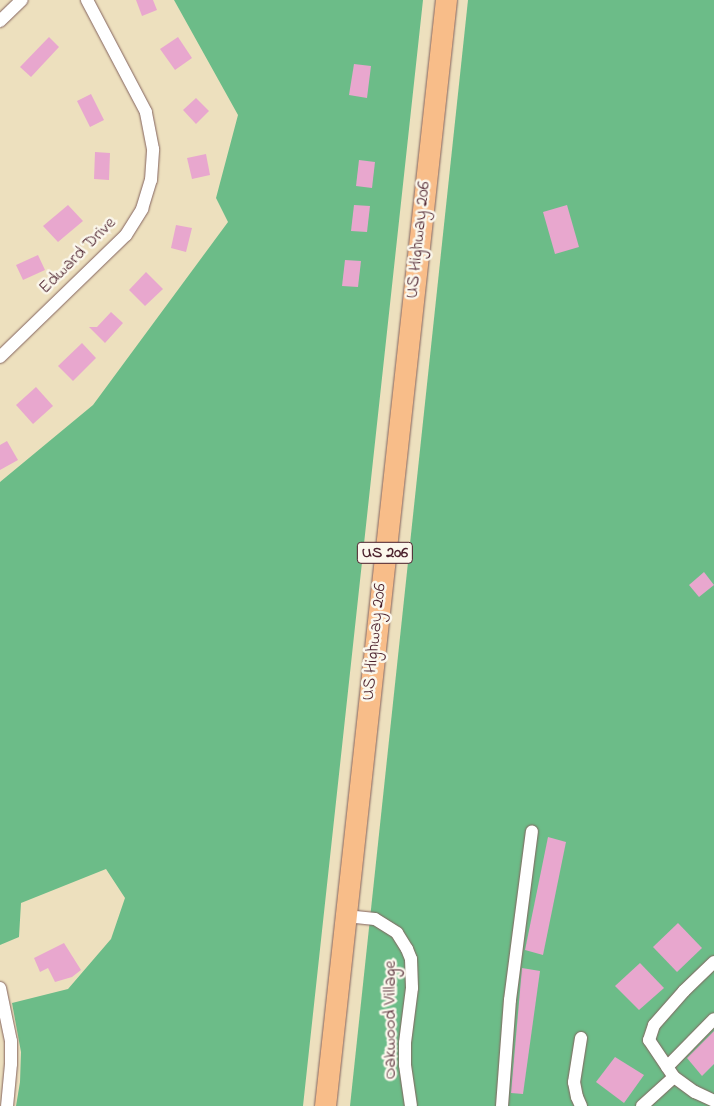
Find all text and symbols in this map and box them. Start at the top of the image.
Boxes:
street label: US Highway 206 [402,180,436,300]
street label: Edward Drive [35,213,121,299]
road number: US 206 [356,540,414,566]
street label: US Highway 206 [358,582,392,702]
street label: Oakwood Village [380,961,402,1079]

